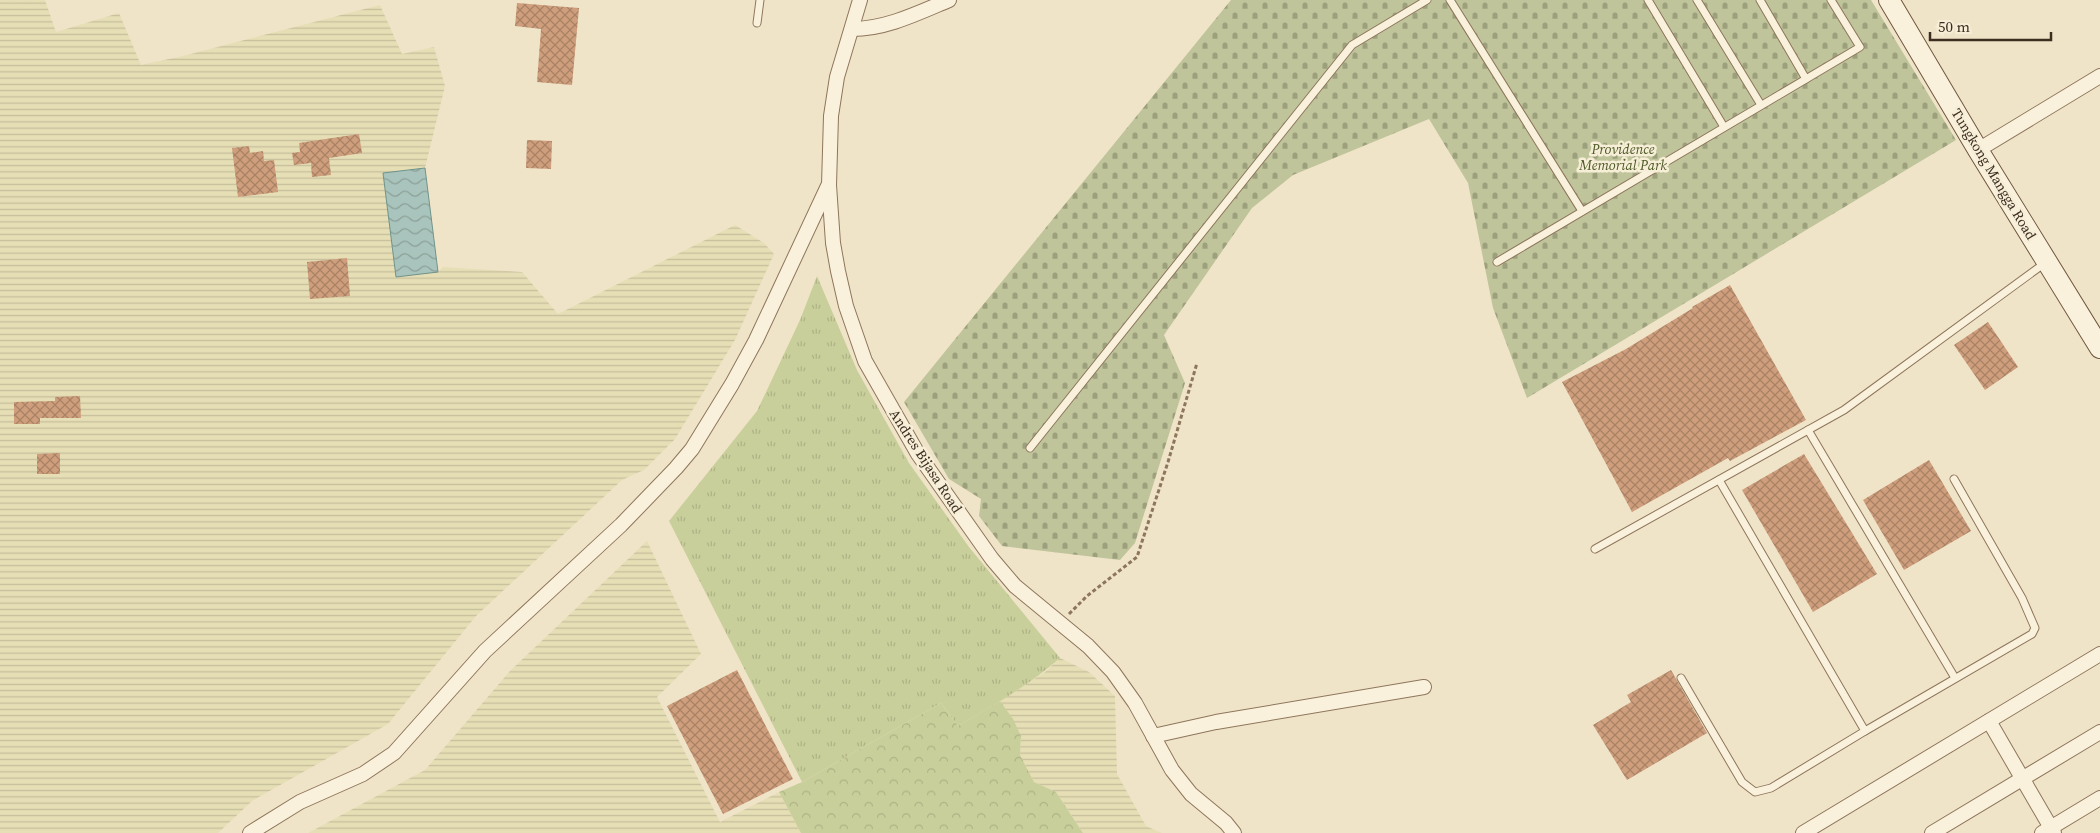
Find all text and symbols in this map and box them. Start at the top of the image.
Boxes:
scale bar [1930,10,2051,42]
text: 50 m [1938,16,1970,37]
street label: Tungkong Mangga Road [1947,105,2041,244]
park label: Providence Memorial Park [1578,139,1667,175]
street label: Andres Bijasa Road [885,405,967,517]

